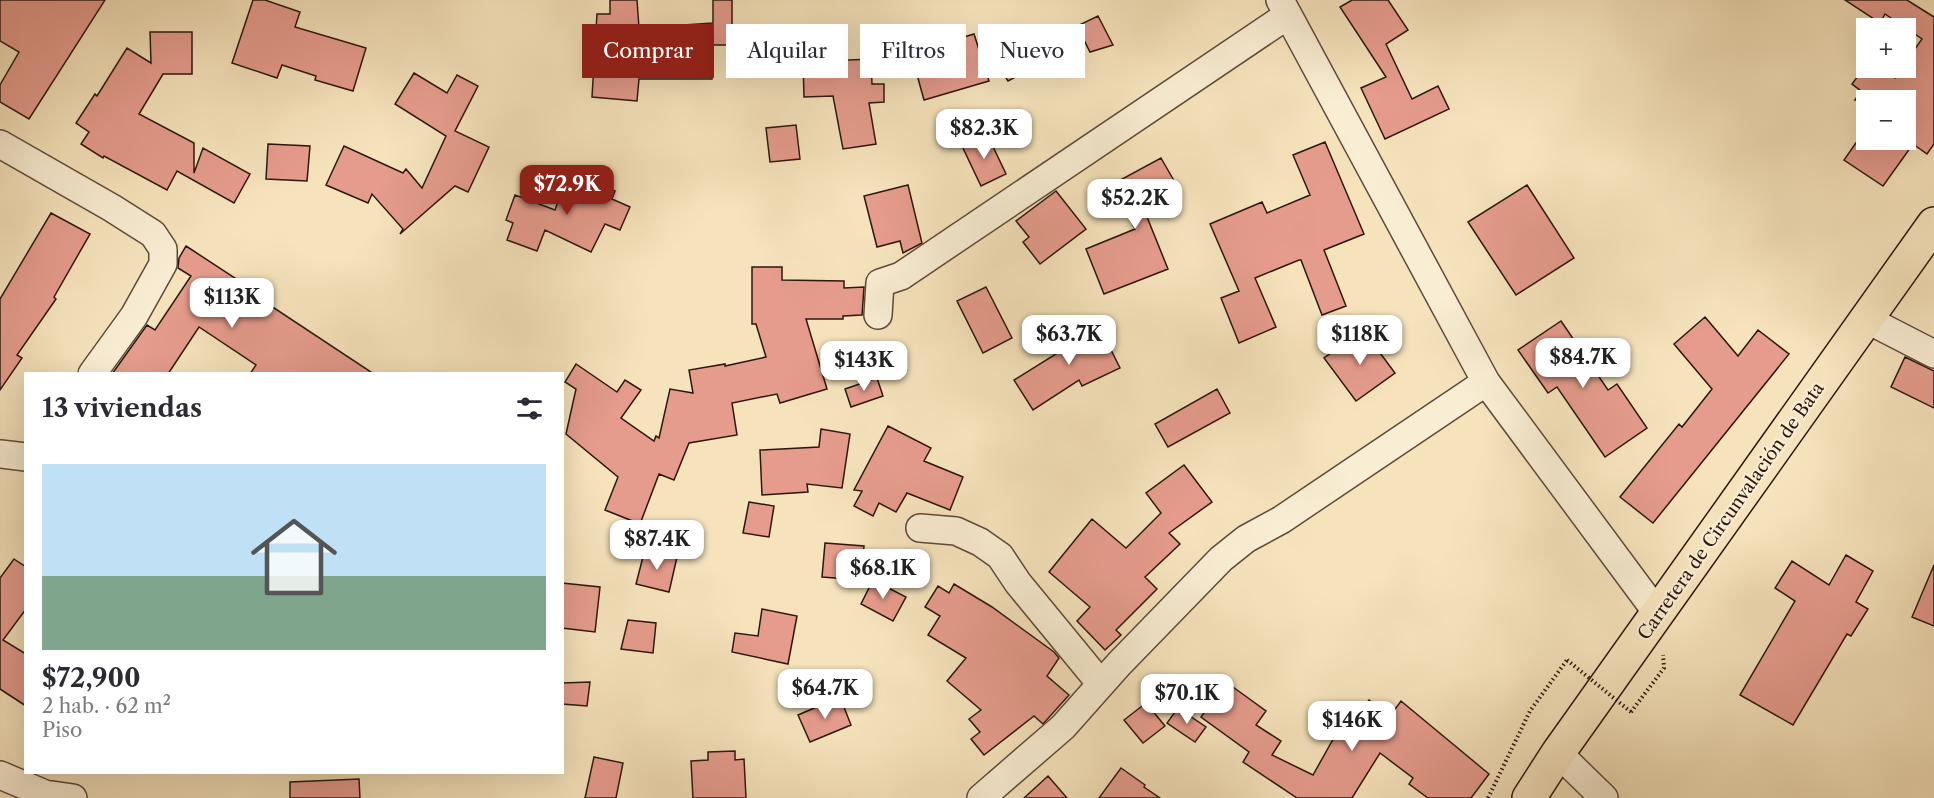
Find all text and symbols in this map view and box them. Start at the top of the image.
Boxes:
map controls [1856,18,1916,150]
button: + [1856,18,1916,78]
chip: Comprar [582,24,714,78]
chip: Alquilar [726,24,848,78]
chip: Filtros [860,24,966,78]
chip: Nuevo [978,24,1085,78]
button: − [1856,90,1916,150]
pin: $82.3K [935,109,1033,160]
text: $82.3K [950,116,1018,140]
pin: $72.9K [518,165,616,216]
text: $72.9K [534,172,600,196]
pin: $52.2K [1086,179,1184,230]
text: $52.2K [1101,186,1169,210]
pin: $113K [190,278,274,329]
text: $113K [204,285,260,309]
pin: $63.7K [1020,315,1118,366]
pin: $118K [1318,315,1402,366]
text: $63.7K [1036,322,1102,346]
text: $118K [1331,322,1389,346]
pin: $84.7K [1534,338,1632,389]
pin: $143K [822,341,906,392]
text: $84.7K [1549,345,1617,369]
text: $143K [834,348,894,372]
street label: Carretera de Circunvalación de Bata [1633,377,1829,644]
text: 13 viviendas [42,392,202,424]
icon: filters [513,392,546,425]
icon: home [240,503,348,611]
pin: $87.4K [608,520,706,571]
text: $87.4K [624,527,690,551]
pin: $68.1K [834,549,932,600]
text: $68.1K [850,556,916,580]
text: $72,900 [42,662,141,694]
pin: $64.7K [776,669,874,720]
pin: $70.1K [1138,674,1236,725]
text: $64.7K [792,676,858,700]
text: $70.1K [1155,681,1219,705]
text: 2 hab. · 62 m² [42,694,171,718]
pin: $146K [1310,701,1394,752]
text: $146K [1322,708,1382,732]
text: Piso [42,718,82,742]

